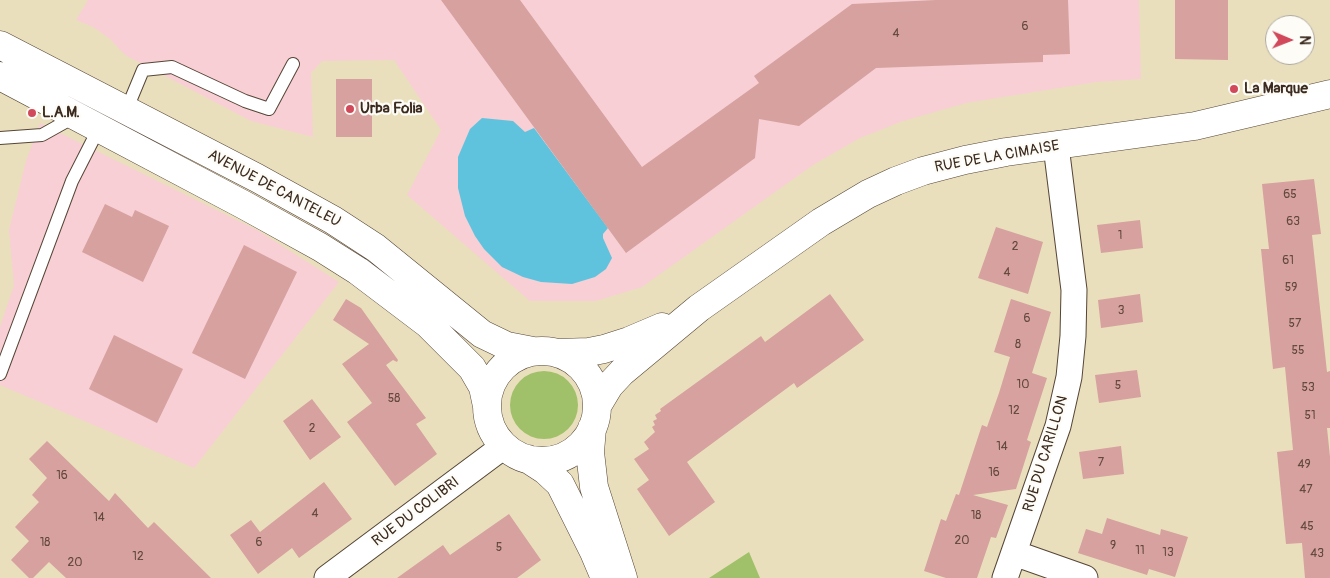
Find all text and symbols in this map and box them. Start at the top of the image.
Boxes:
north arrow [1265,15,1315,65]
house number: 6 [1022,20,1028,34]
house number: 4 [893,27,899,41]
text: N [1296,35,1313,45]
place label: La Marque [1244,80,1308,98]
marker: La Marque [1228,83,1240,95]
place label: Urba Folia [360,100,422,118]
marker: Urba Folia [344,103,356,115]
place label: L.A.M. [42,104,80,122]
marker: L.A.M. [26,107,38,119]
street label: RUE DE LA CIMAISE [933,137,1061,177]
street label: AVENUE DE CANTELEU [204,146,344,232]
house number: 65 [1283,188,1297,202]
house number: 63 [1286,215,1300,229]
house number: 1 [1118,229,1122,243]
house number: 2 [1012,240,1018,254]
house number: 61 [1282,254,1294,268]
house number: 4 [1004,266,1010,280]
house number: 59 [1285,281,1297,295]
house number: 3 [1118,304,1124,318]
house number: 6 [1024,312,1030,326]
house number: 57 [1289,317,1301,331]
house number: 8 [1015,338,1021,352]
house number: 55 [1291,344,1305,358]
house number: 10 [1017,378,1029,392]
house number: 5 [1115,379,1121,393]
house number: 53 [1301,381,1315,395]
house number: 58 [388,392,400,406]
street label: RUE DU CARILLON [1020,394,1072,514]
house number: 12 [1008,404,1020,418]
house number: 51 [1304,409,1316,423]
house number: 2 [309,422,315,436]
house number: 14 [996,440,1008,454]
house number: 7 [1098,456,1104,470]
house number: 49 [1297,458,1311,472]
house number: 16 [988,466,1000,480]
house number: 16 [56,469,68,483]
street label: RUE DU COLIBRI [369,473,463,551]
house number: 47 [1299,483,1313,497]
house number: 4 [312,507,318,521]
house number: 18 [971,509,981,523]
house number: 14 [93,511,105,525]
house number: 45 [1300,520,1314,534]
house number: 20 [955,534,969,548]
house number: 18 [40,536,50,550]
house number: 6 [256,536,262,550]
house number: 9 [1110,539,1116,553]
house number: 5 [496,541,502,555]
house number: 11 [1135,544,1145,558]
house number: 13 [1162,546,1174,560]
house number: 43 [1310,547,1324,561]
house number: 12 [132,550,144,564]
house number: 20 [68,556,82,570]

